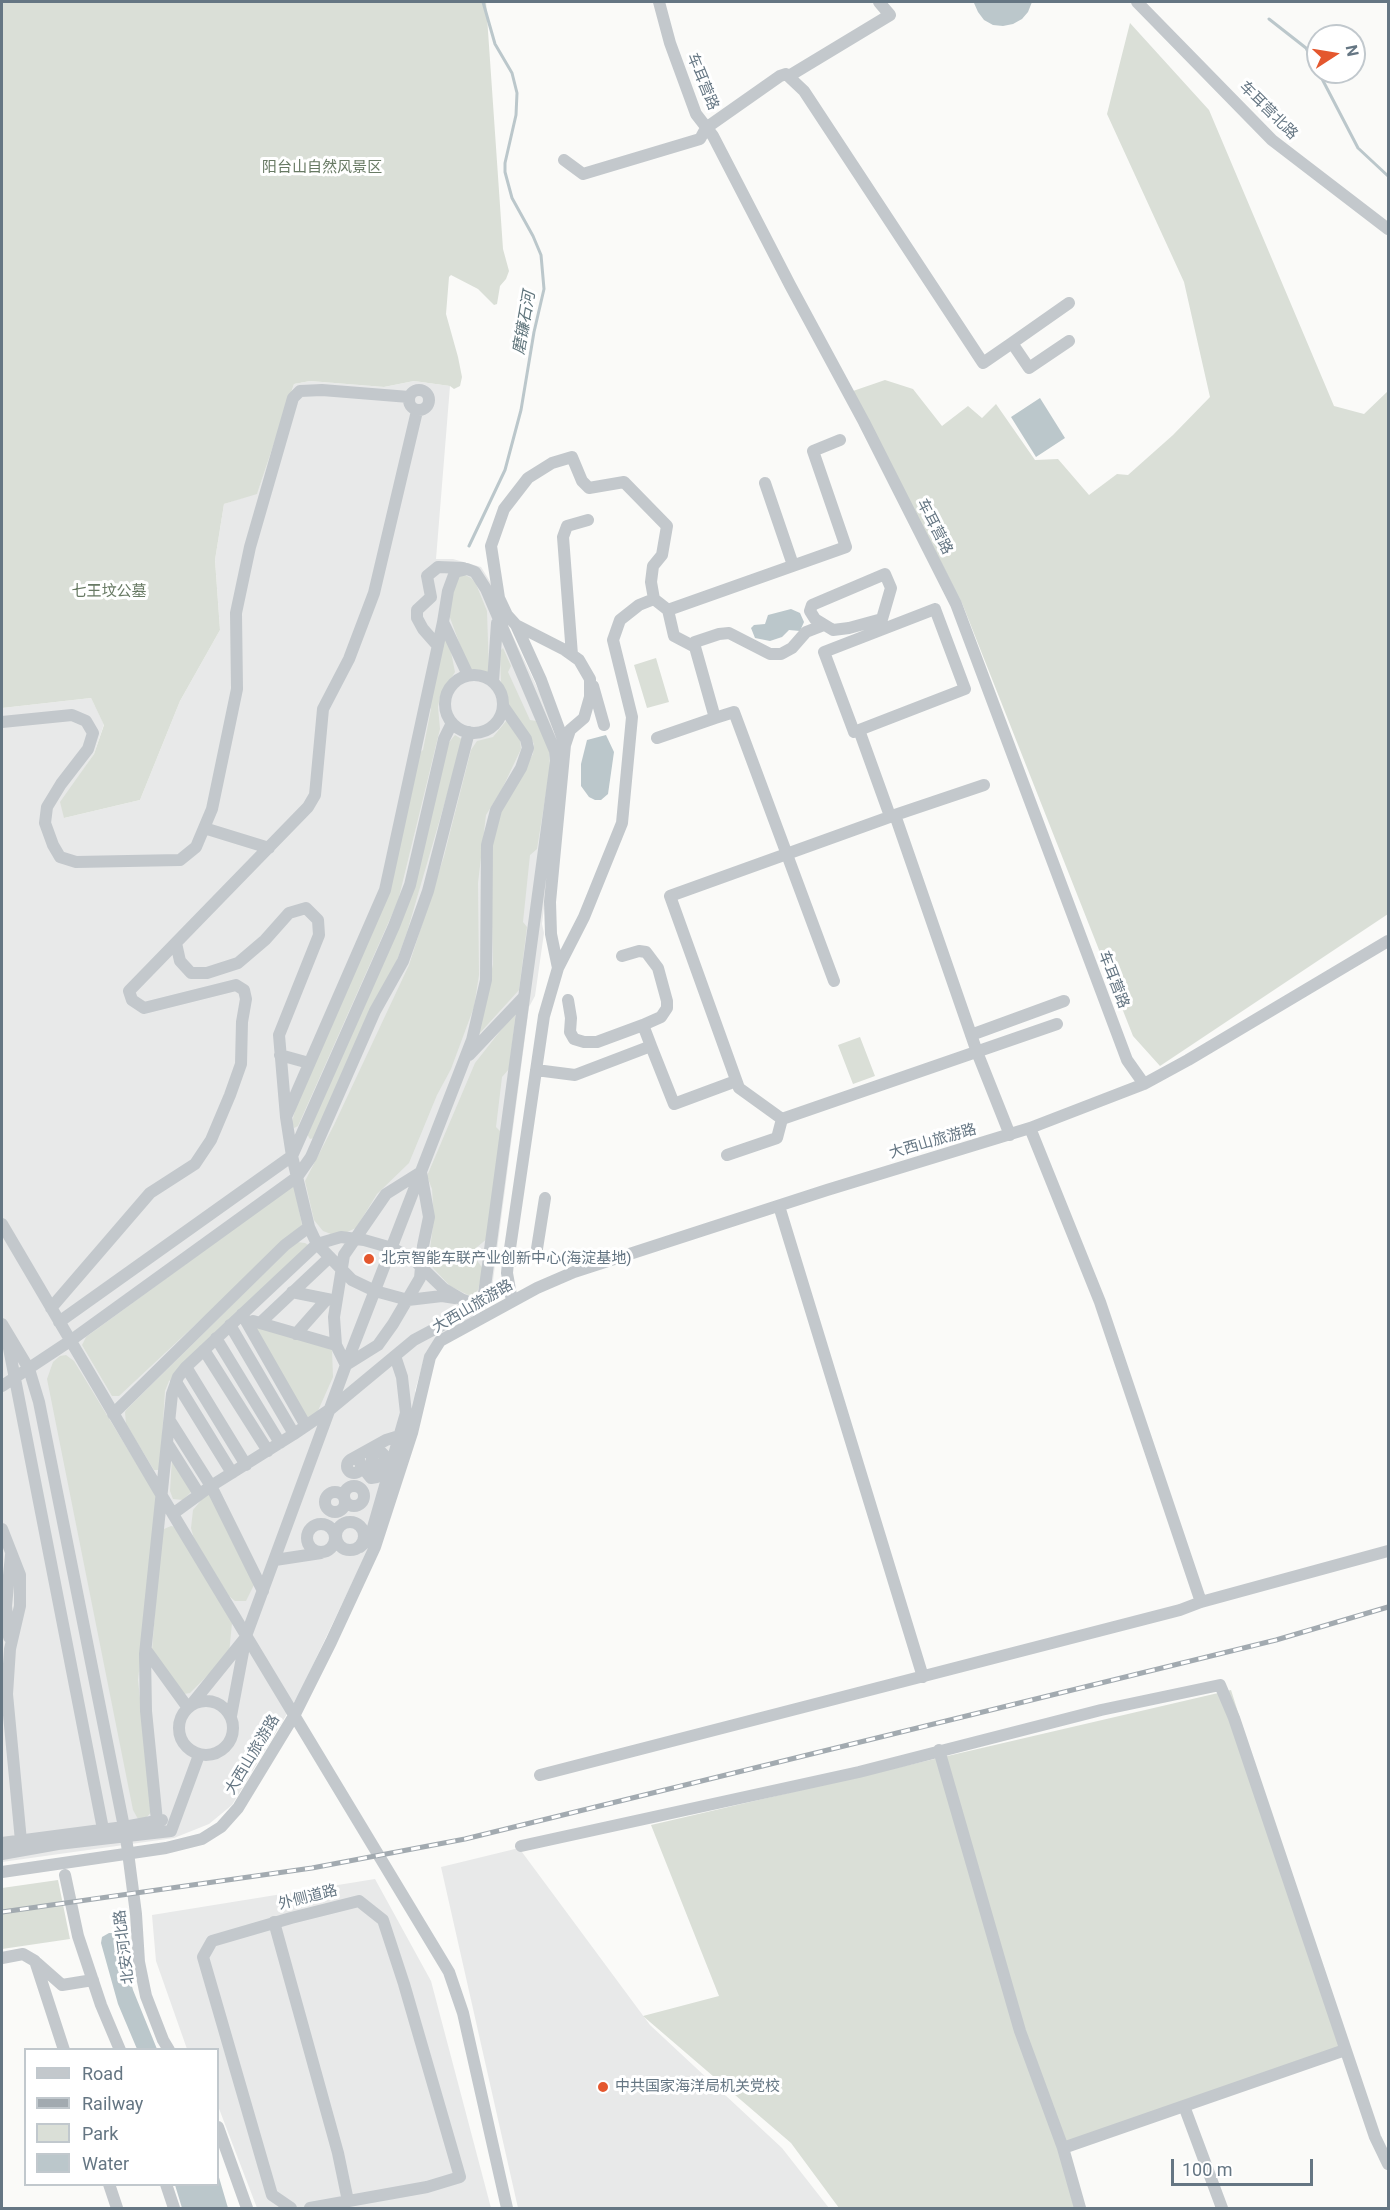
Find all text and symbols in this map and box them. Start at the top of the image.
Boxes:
north arrow [1306,24,1366,84]
text: N [1342,43,1363,58]
street label: 车耳营路 [682,51,722,113]
street label: 车耳营北路 [1235,78,1301,144]
park label: 阳台山自然风景区 [262,159,382,177]
water label: 磨镰石河 [510,290,540,356]
street label: 车耳营路 [912,496,956,558]
park label: 七王坟公墓 [72,583,146,601]
street label: 车耳营路 [1094,949,1132,1011]
street label: 大西山旅游路 [887,1121,979,1163]
place label: 北京智能车联产业创新中心(海淀基地) [381,1250,631,1268]
marker: 北京智能车联产业创新中心(海淀基地) [362,1252,376,1266]
street label: 大西山旅游路 [430,1277,516,1337]
street label: 大西山旅游路 [222,1712,284,1798]
street label: 外侧道路 [277,1882,339,1914]
street label: 北安河北路 [111,1909,139,1985]
legend [24,2048,219,2186]
text: Road [82,2063,123,2084]
place label: 中共国家海洋局机关党校 [615,2078,780,2096]
marker: 中共国家海洋局机关党校 [596,2080,610,2094]
text: Railway [82,2093,143,2114]
text: Park [82,2123,118,2144]
scale bar [1174,2147,1316,2185]
text: Water [82,2153,129,2174]
text: 100 m [1182,2159,1233,2180]

